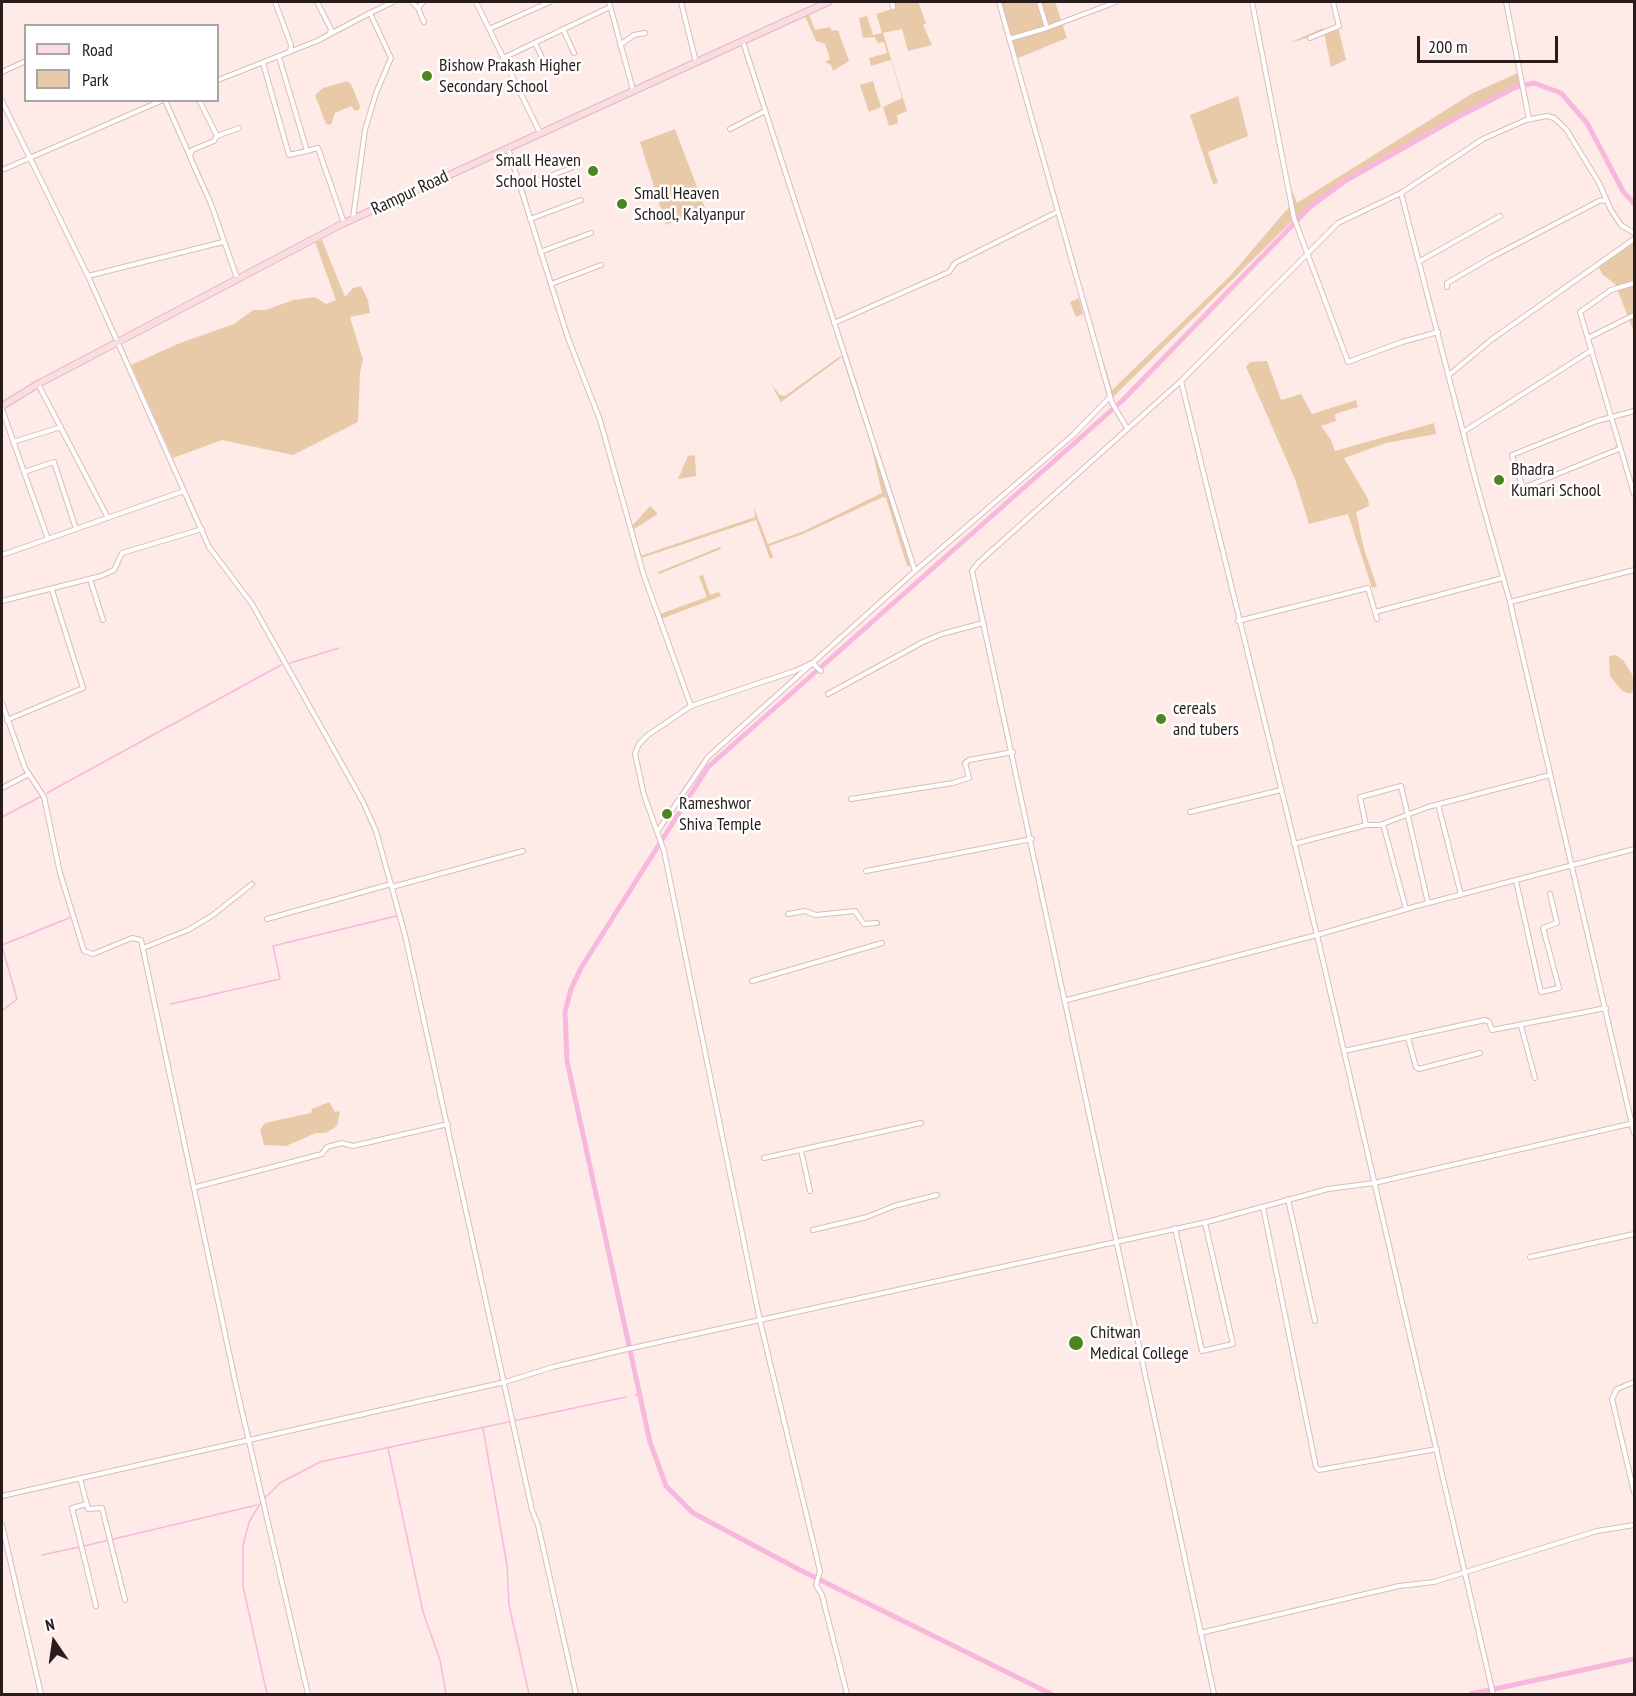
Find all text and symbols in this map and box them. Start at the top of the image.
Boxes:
legend [24,24,219,102]
scale bar [1420,24,1561,62]
text: 200 m [1428,35,1468,58]
text: Road [82,38,113,61]
place label: Bishow Prakash Higher Secondary School [439,55,581,98]
text: Park [82,68,109,91]
marker: Bishow Prakash Higher Secondary School [420,69,434,83]
place label: Small Heaven School Hostel [495,150,581,192]
marker: Small Heaven School Hostel [586,164,600,178]
street label: Rampur Road [368,166,452,220]
place label: Small Heaven School, Kalyanpur [634,183,745,226]
marker: Small Heaven School, Kalyanpur [615,197,629,211]
place label: Bhadra Kumari School [1511,459,1601,502]
marker: Bhadra Kumari School [1492,473,1506,487]
place label: cereals and tubers [1173,698,1239,740]
marker: cereals and tubers [1154,712,1168,726]
place label: Rameshwor Shiva Temple [679,793,761,836]
marker: Rameshwor Shiva Temple [660,807,674,821]
place label: Chitwan Medical College [1090,1322,1189,1364]
marker: Chitwan Medical College [1067,1334,1085,1352]
north arrow [24,1612,84,1672]
text: N [43,1614,56,1635]

